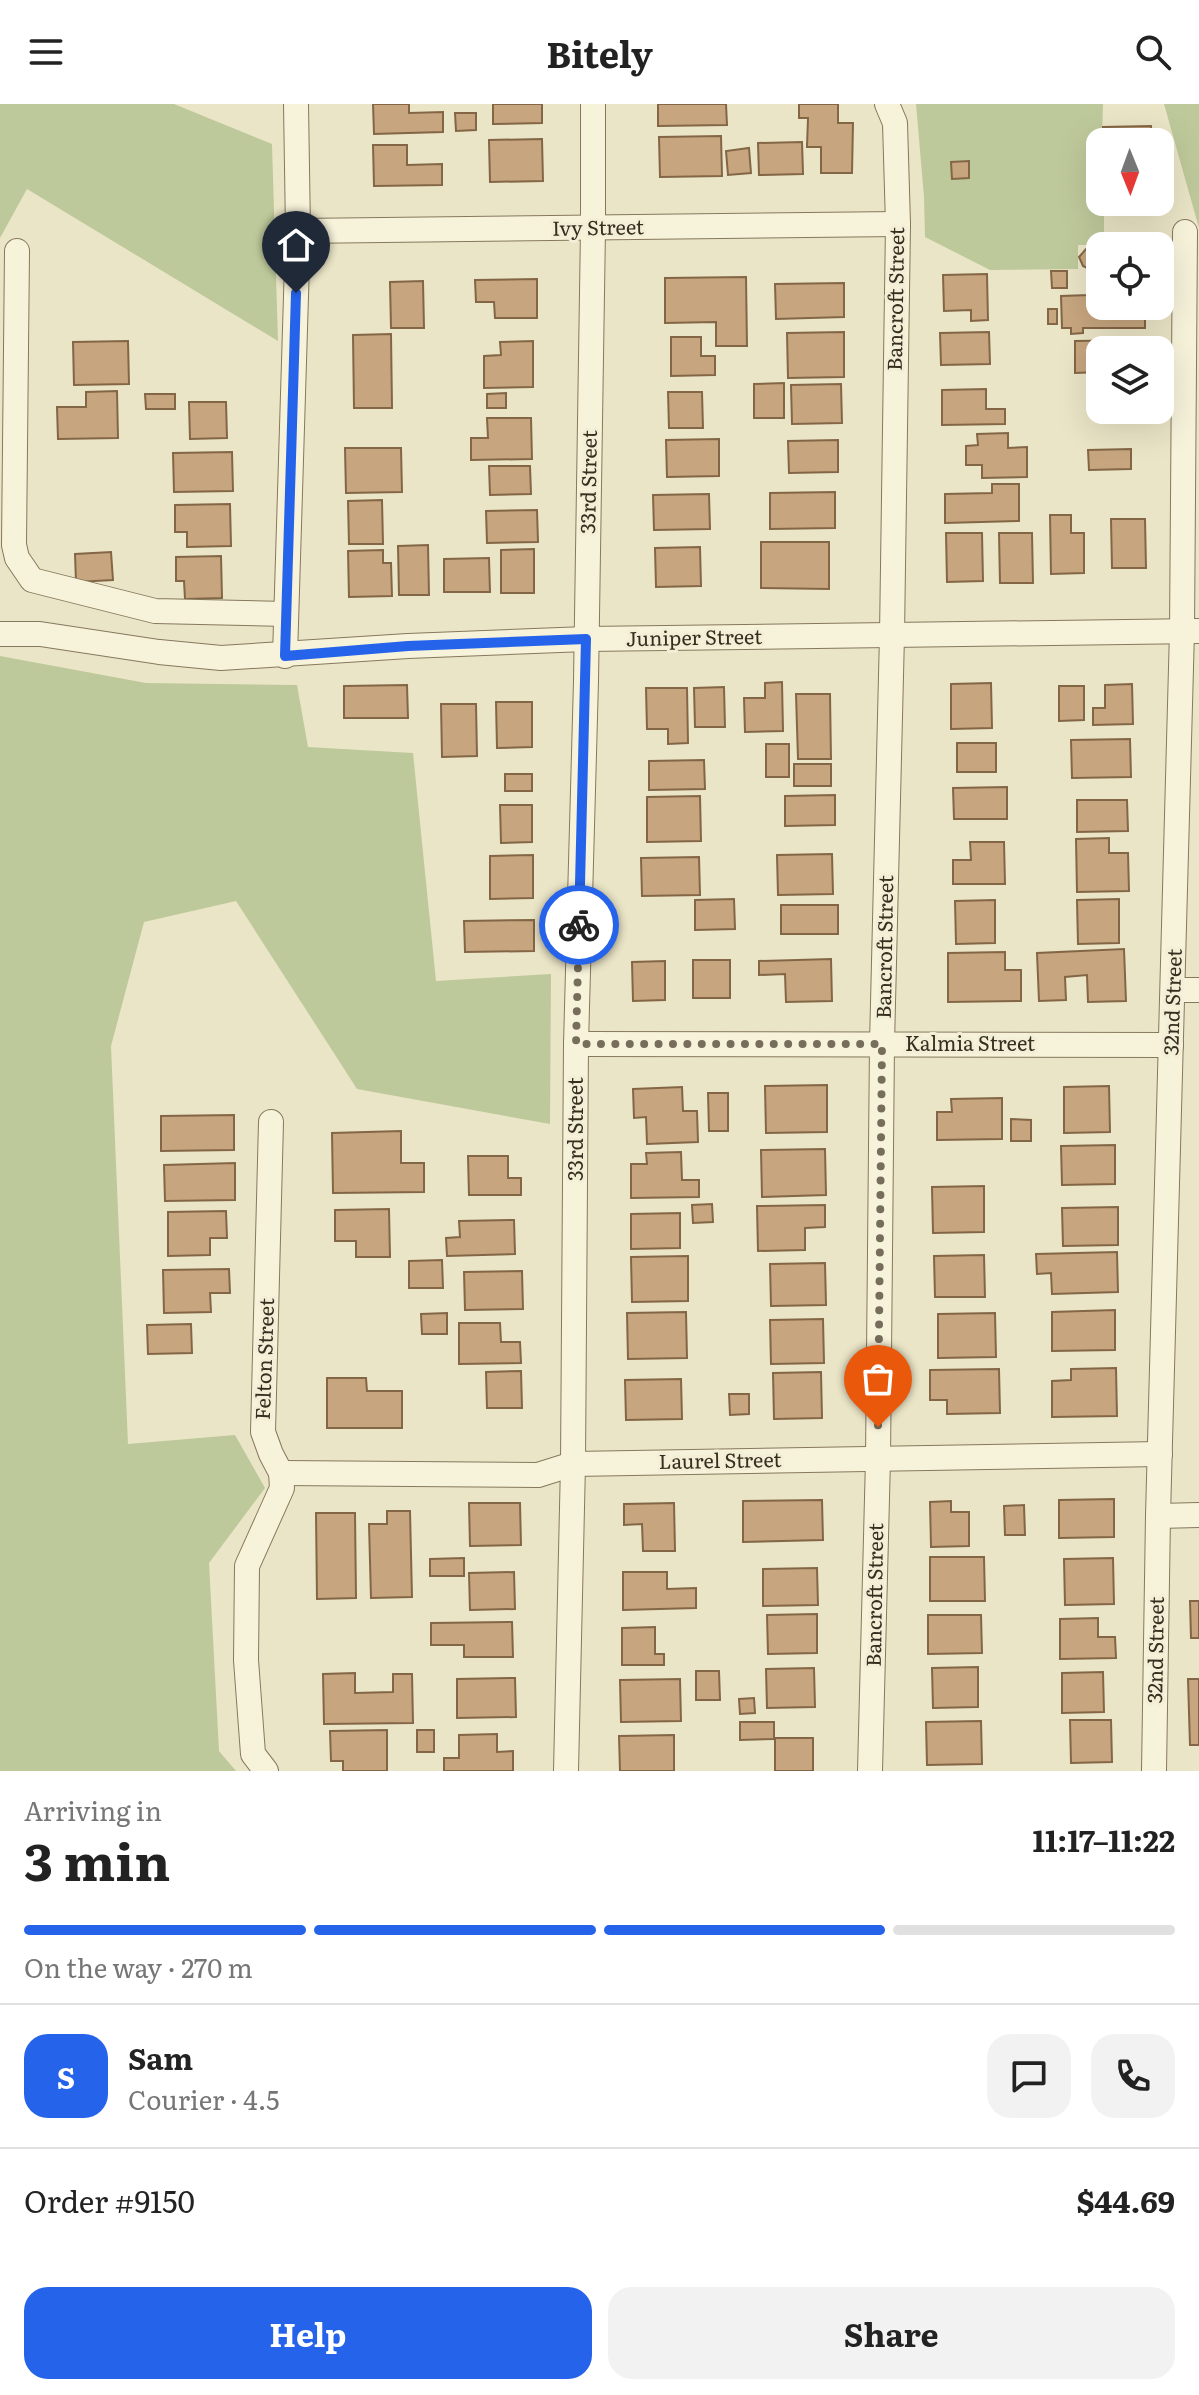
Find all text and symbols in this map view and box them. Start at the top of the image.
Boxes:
text: Bitely [546,26,653,79]
icon: menu [24,30,68,74]
icon: search [1131,30,1175,74]
north arrow [1086,128,1174,216]
map controls [1086,128,1174,424]
street label: Ivy Street [552,210,644,242]
pin [262,211,330,293]
icon: home [274,223,318,267]
street label: Bancroft Street [878,227,910,371]
button: locate [1086,232,1174,320]
button: layers [1086,336,1174,424]
street label: 33rd Street [571,430,603,534]
street label: Juniper Street [626,620,762,652]
street label: Bancroft Street [867,875,899,1019]
courier [539,885,619,965]
icon: bike [557,903,601,947]
street label: 32nd Street [1154,948,1188,1056]
street label: Kalmia Street [905,1027,1035,1057]
street label: 33rd Street [559,1077,589,1181]
street label: Felton Street [246,1297,280,1420]
pin [844,1345,912,1427]
icon: bag [856,1357,900,1401]
street label: Laurel Street [658,1443,782,1475]
street label: Bancroft Street [857,1523,889,1667]
street label: 32nd Street [1138,1596,1170,1704]
text: Arriving in [24,1790,162,1829]
text: 11:17–11:22 [1033,1817,1175,1861]
text: 3 min [24,1820,170,1897]
text: On the way · 270 m [24,1947,253,1986]
button: chat [987,2034,1071,2118]
button: phone [1091,2034,1175,2118]
text: Sam [128,2035,193,2079]
text: S [57,2054,75,2098]
text: Courier · 4.5 [128,2079,280,2118]
text: Order #9150 [24,2178,195,2222]
text: $44.69 [1076,2178,1175,2222]
button: Help [24,2287,592,2379]
button: Share [608,2287,1175,2379]

